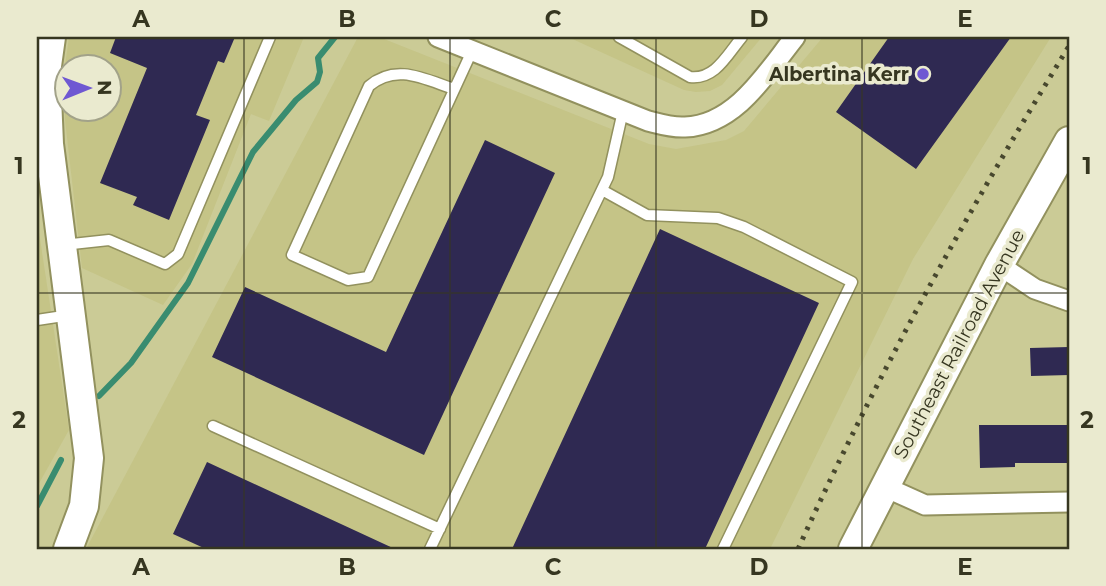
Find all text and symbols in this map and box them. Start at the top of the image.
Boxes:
text: A [131,5,150,33]
text: B [338,5,356,33]
text: C [545,5,562,33]
text: D [750,5,769,33]
text: E [957,5,973,33]
north arrow [52,52,122,122]
place label: Albertina Kerr [768,63,909,86]
marker: Albertina Kerr [915,66,931,82]
text: N [93,80,116,96]
text: 1 [14,152,24,180]
text: 1 [1082,152,1092,180]
street label: Southeast Railroad Avenue [889,225,1029,463]
text: 2 [12,406,26,434]
text: 2 [1080,406,1094,434]
text: A [131,553,150,581]
text: B [338,553,356,581]
text: C [545,553,562,581]
text: D [750,553,769,581]
text: E [957,553,973,581]

